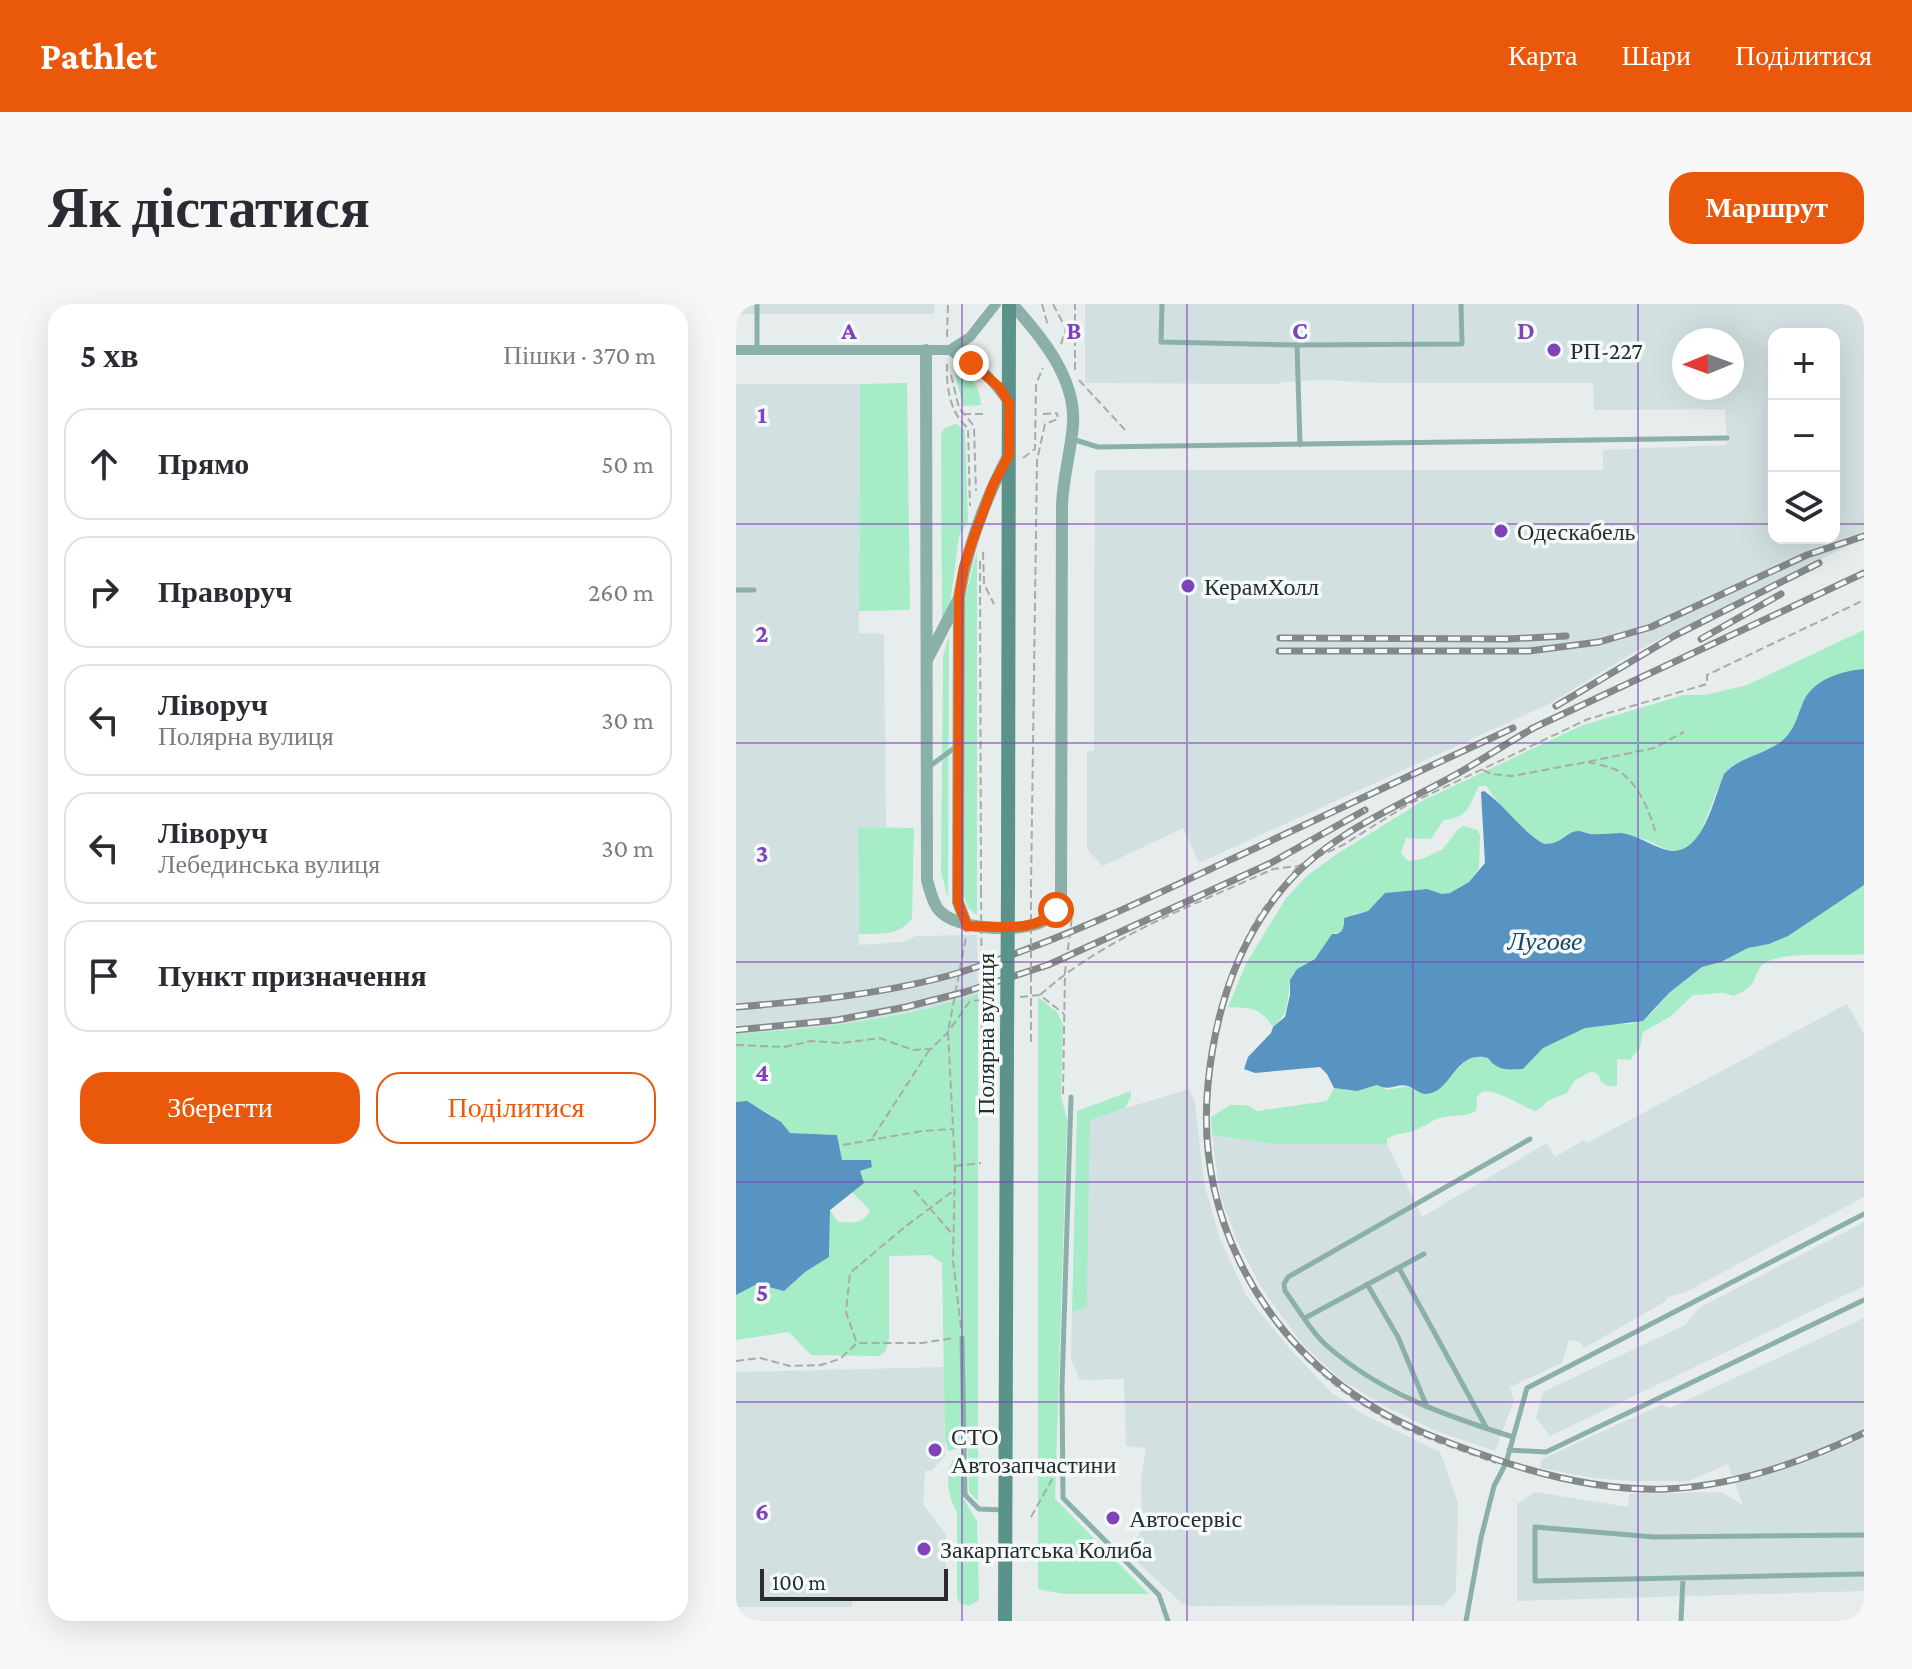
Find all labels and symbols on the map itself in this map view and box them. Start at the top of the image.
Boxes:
text: A [840,316,857,345]
text: B [1066,316,1082,345]
text: C [1292,316,1308,345]
text: D [1517,316,1535,345]
north arrow [1672,328,1744,400]
place label: РП-227 [1570,337,1643,364]
marker: РП-227 [1545,341,1563,359]
route end [953,345,989,381]
text: 1 [757,400,767,429]
place label: Одескабель [1517,518,1636,545]
marker: Одескабель [1492,522,1510,540]
place label: КерамХолл [1204,573,1319,600]
marker: КерамХолл [1179,577,1197,595]
text: 2 [755,619,769,648]
text: 3 [756,839,768,868]
route start [1038,892,1074,928]
water label: Лугове [1506,927,1583,956]
street label: Полярна вулиця [972,953,999,1115]
text: 4 [755,1058,769,1087]
text: 5 [756,1278,768,1307]
place label: СТО Автозапчастини [951,1423,1116,1478]
marker: СТО Автозапчастини [926,1441,944,1459]
text: 6 [755,1497,769,1526]
place label: Автосервіс [1129,1505,1242,1532]
marker: Автосервіс [1104,1509,1122,1527]
place label: Закарпатська Колиба [940,1536,1153,1563]
marker: Закарпатська Колиба [915,1540,933,1558]
scale bar [760,1565,948,1601]

